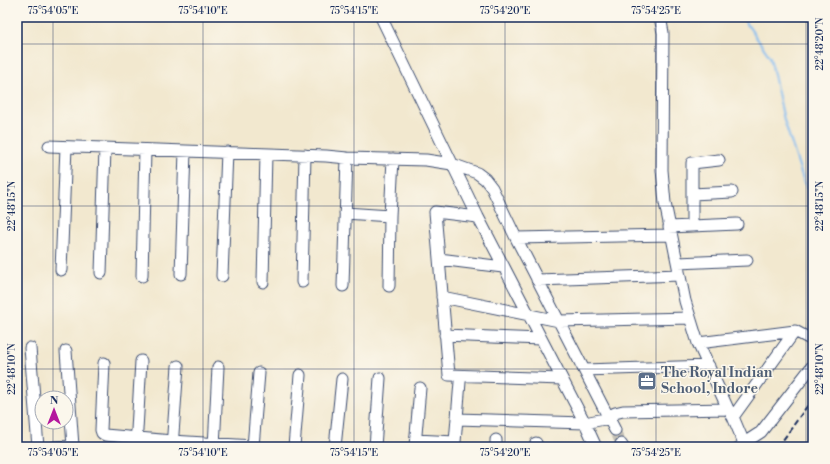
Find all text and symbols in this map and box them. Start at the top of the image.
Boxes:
text: 75°54'05"E [28,5,79,17]
text: 75°54'10"E [178,5,228,17]
text: 75°54'15"E [330,5,378,17]
text: 75°54'20"E [479,5,531,17]
text: 75°54'25"E [631,5,681,17]
text: 22°48'20"N [814,17,826,71]
text: 22°48'15"N [6,180,18,231]
text: 22°48'15"N [814,180,826,231]
text: 22°48'10"N [6,343,18,395]
text: 22°48'10"N [814,343,826,395]
place label: The Royal Indian School, Indore [661,364,773,398]
office icon: The Royal Indian School, Indore [636,370,658,392]
north arrow [34,390,74,430]
text: N [50,394,59,408]
text: 75°54'05"E [28,447,79,459]
text: 75°54'10"E [178,447,228,459]
text: 75°54'15"E [330,447,378,459]
text: 75°54'20"E [479,447,531,459]
text: 75°54'25"E [631,447,681,459]

